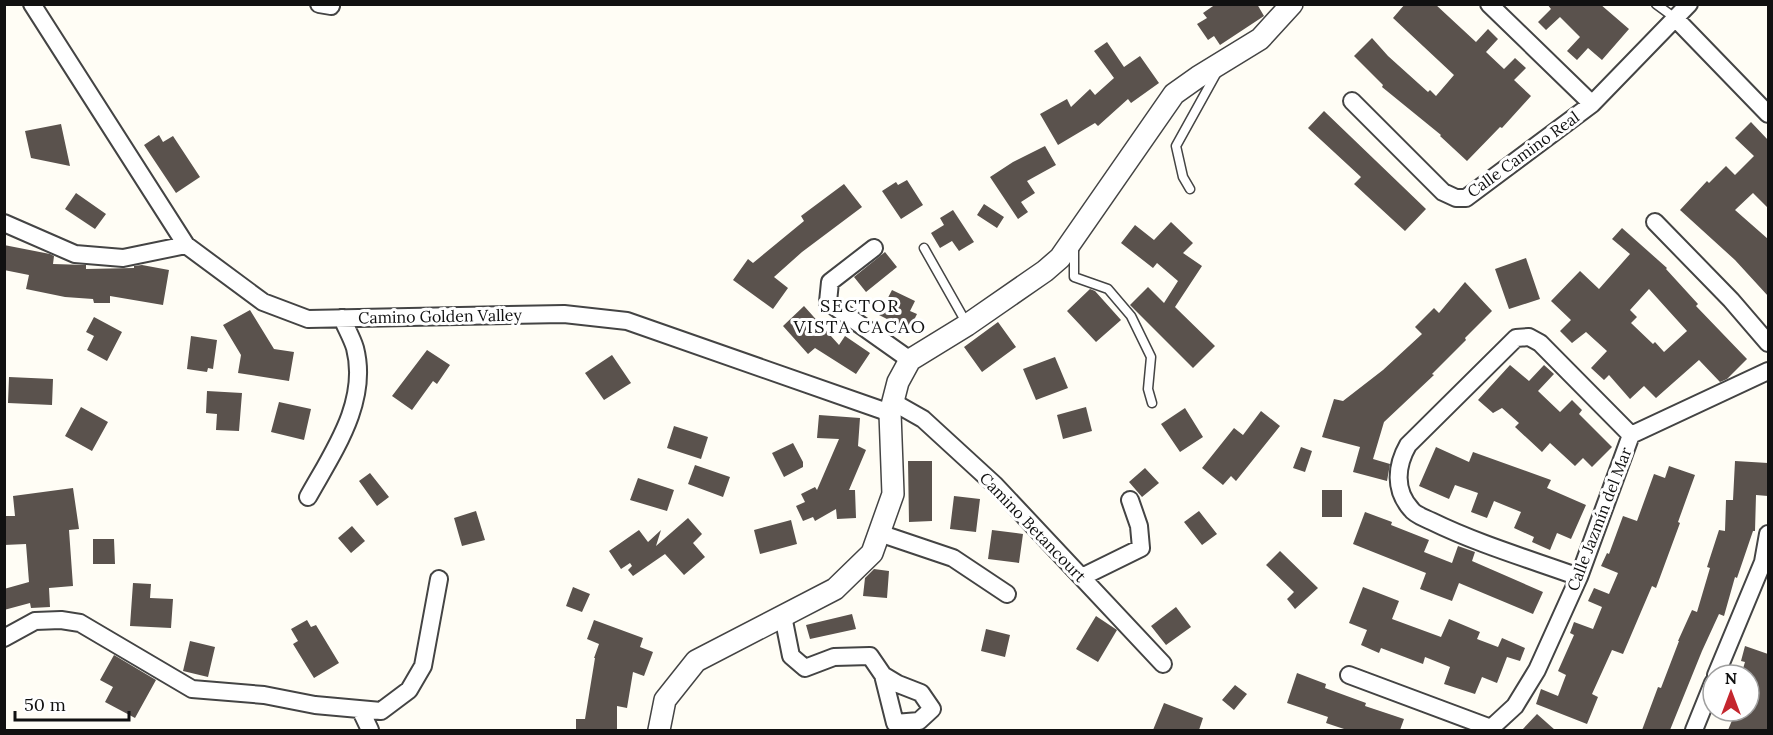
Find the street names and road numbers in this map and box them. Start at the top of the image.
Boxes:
street label: Calle Camino Real [1463,107,1583,201]
street label: Camino Golden Valley [358,305,523,327]
street label: Calle Jazmín del Mar [1562,444,1636,594]
street label: Camino Betancourt [976,468,1091,587]

